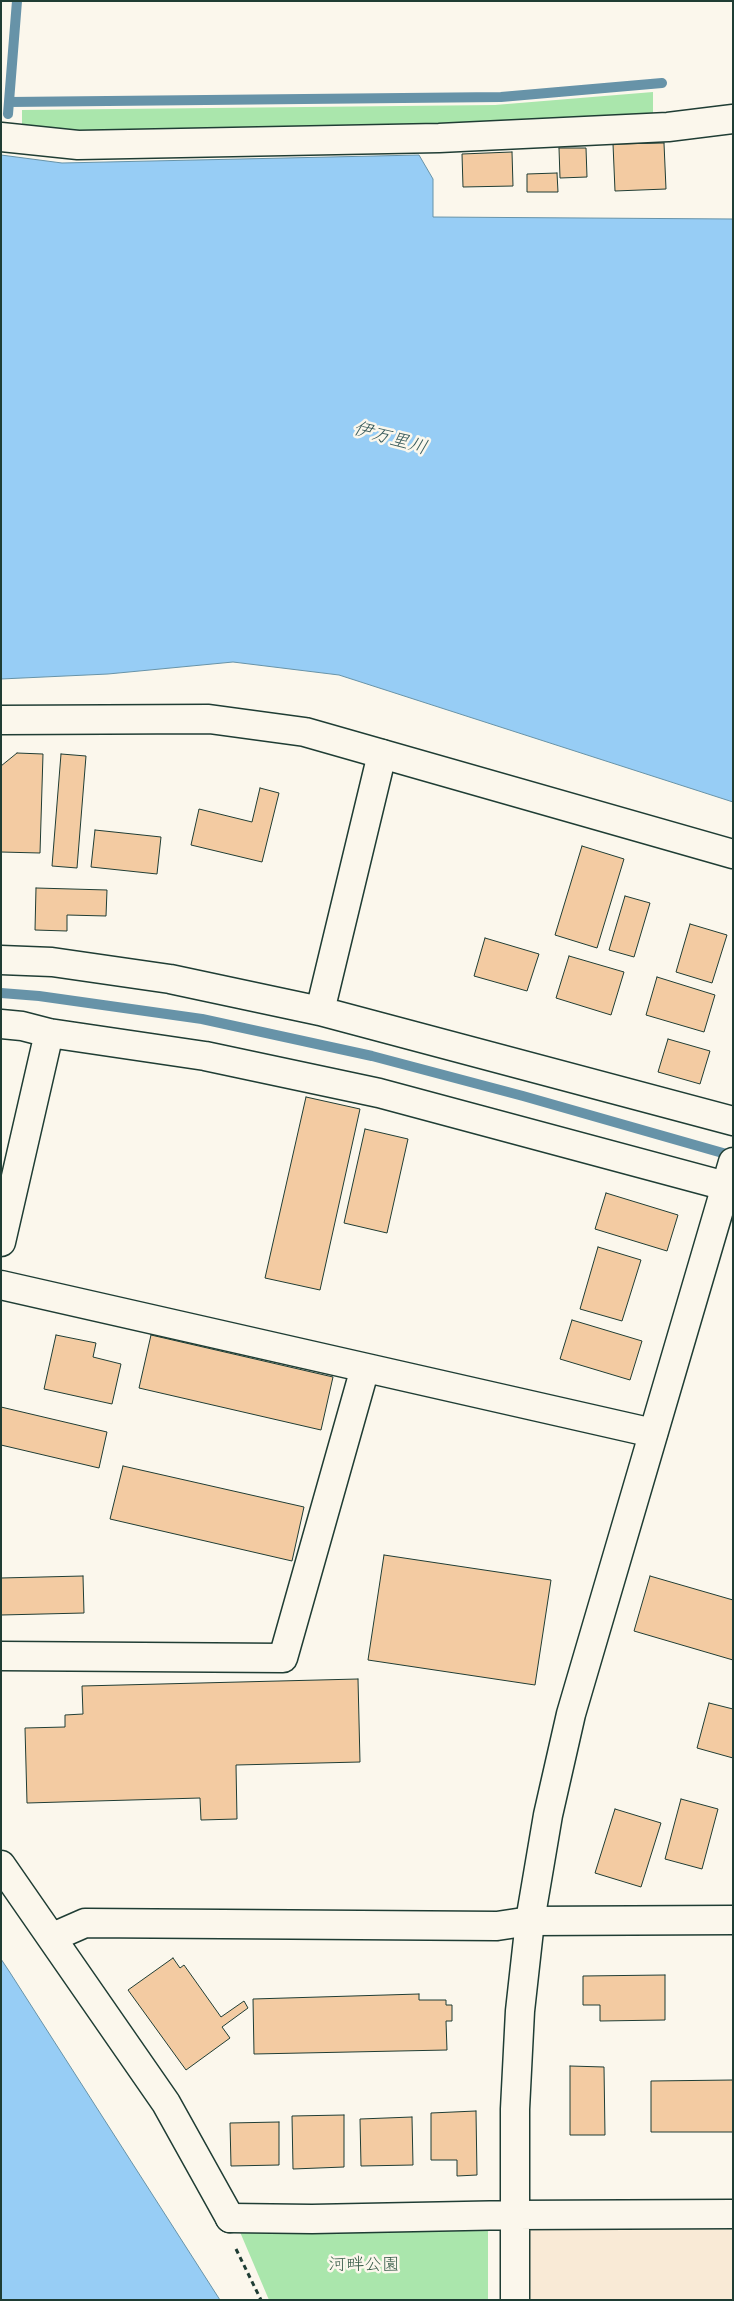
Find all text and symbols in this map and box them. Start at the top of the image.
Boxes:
water label: 伊万里川 [350,418,430,460]
park label: 河畔公園 [328,2254,400,2276]

